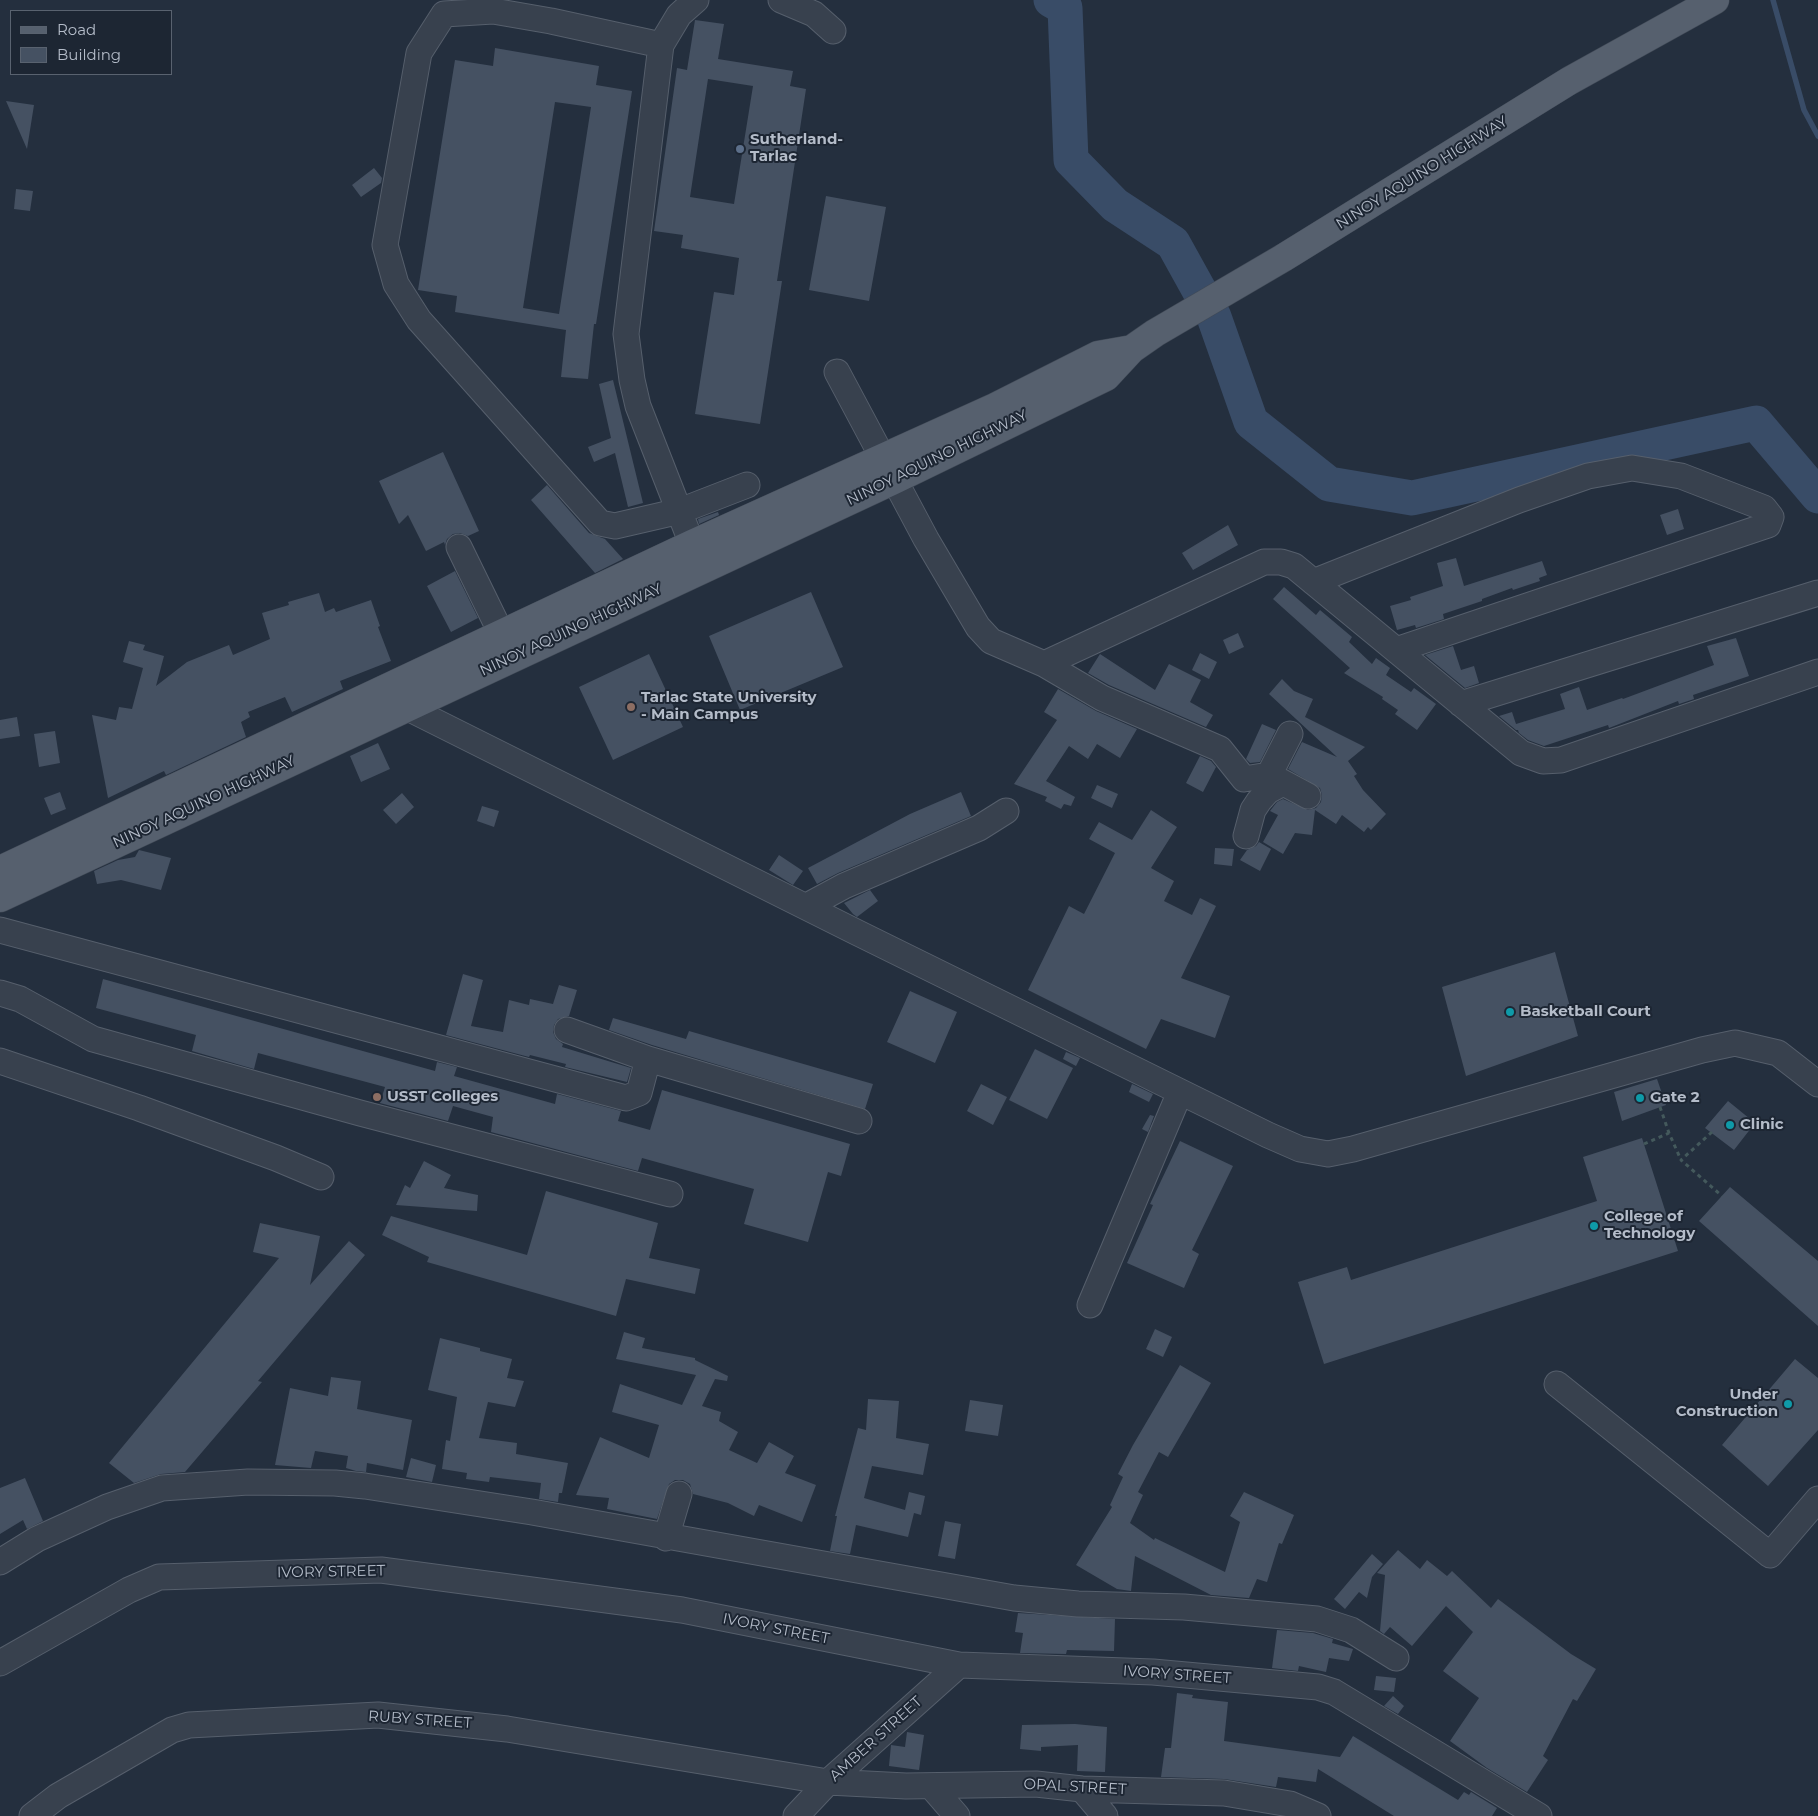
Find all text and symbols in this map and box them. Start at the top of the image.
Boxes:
legend [10,10,172,75]
text: Road [57,20,96,39]
text: Building [57,45,121,64]
street label: NINOY AQUINO HIGHWAY [1333,113,1511,233]
place label: Sutherland- Tarlac [750,131,843,166]
marker: Sutherland- Tarlac [734,143,746,155]
street label: NINOY AQUINO HIGHWAY [844,406,1030,510]
street label: NINOY AQUINO HIGHWAY [477,580,665,680]
place label: Tarlac State University - Main Campus [641,689,817,724]
marker: Tarlac State University - Main Campus [625,701,637,713]
street label: NINOY AQUINO HIGHWAY [110,752,298,852]
place label: Basketball Court [1520,1003,1651,1021]
marker: Basketball Court [1504,1006,1516,1018]
place label: USST Colleges [387,1088,498,1106]
place label: Gate 2 [1650,1089,1700,1107]
marker: USST Colleges [371,1091,383,1103]
marker: Gate 2 [1634,1092,1646,1104]
place label: Clinic [1740,1116,1784,1134]
marker: Clinic [1724,1119,1736,1131]
place label: College of Technology [1604,1208,1695,1243]
marker: College of Technology [1588,1220,1600,1232]
place label: Under Construction [1676,1386,1778,1421]
marker: Under Construction [1782,1398,1794,1410]
street label: IVORY STREET [277,1562,385,1582]
street label: IVORY STREET [721,1610,831,1648]
street label: IVORY STREET [1122,1662,1232,1688]
street label: AMBER STREET [826,1693,926,1785]
street label: RUBY STREET [367,1707,473,1733]
street label: OPAL STREET [1023,1775,1127,1799]

